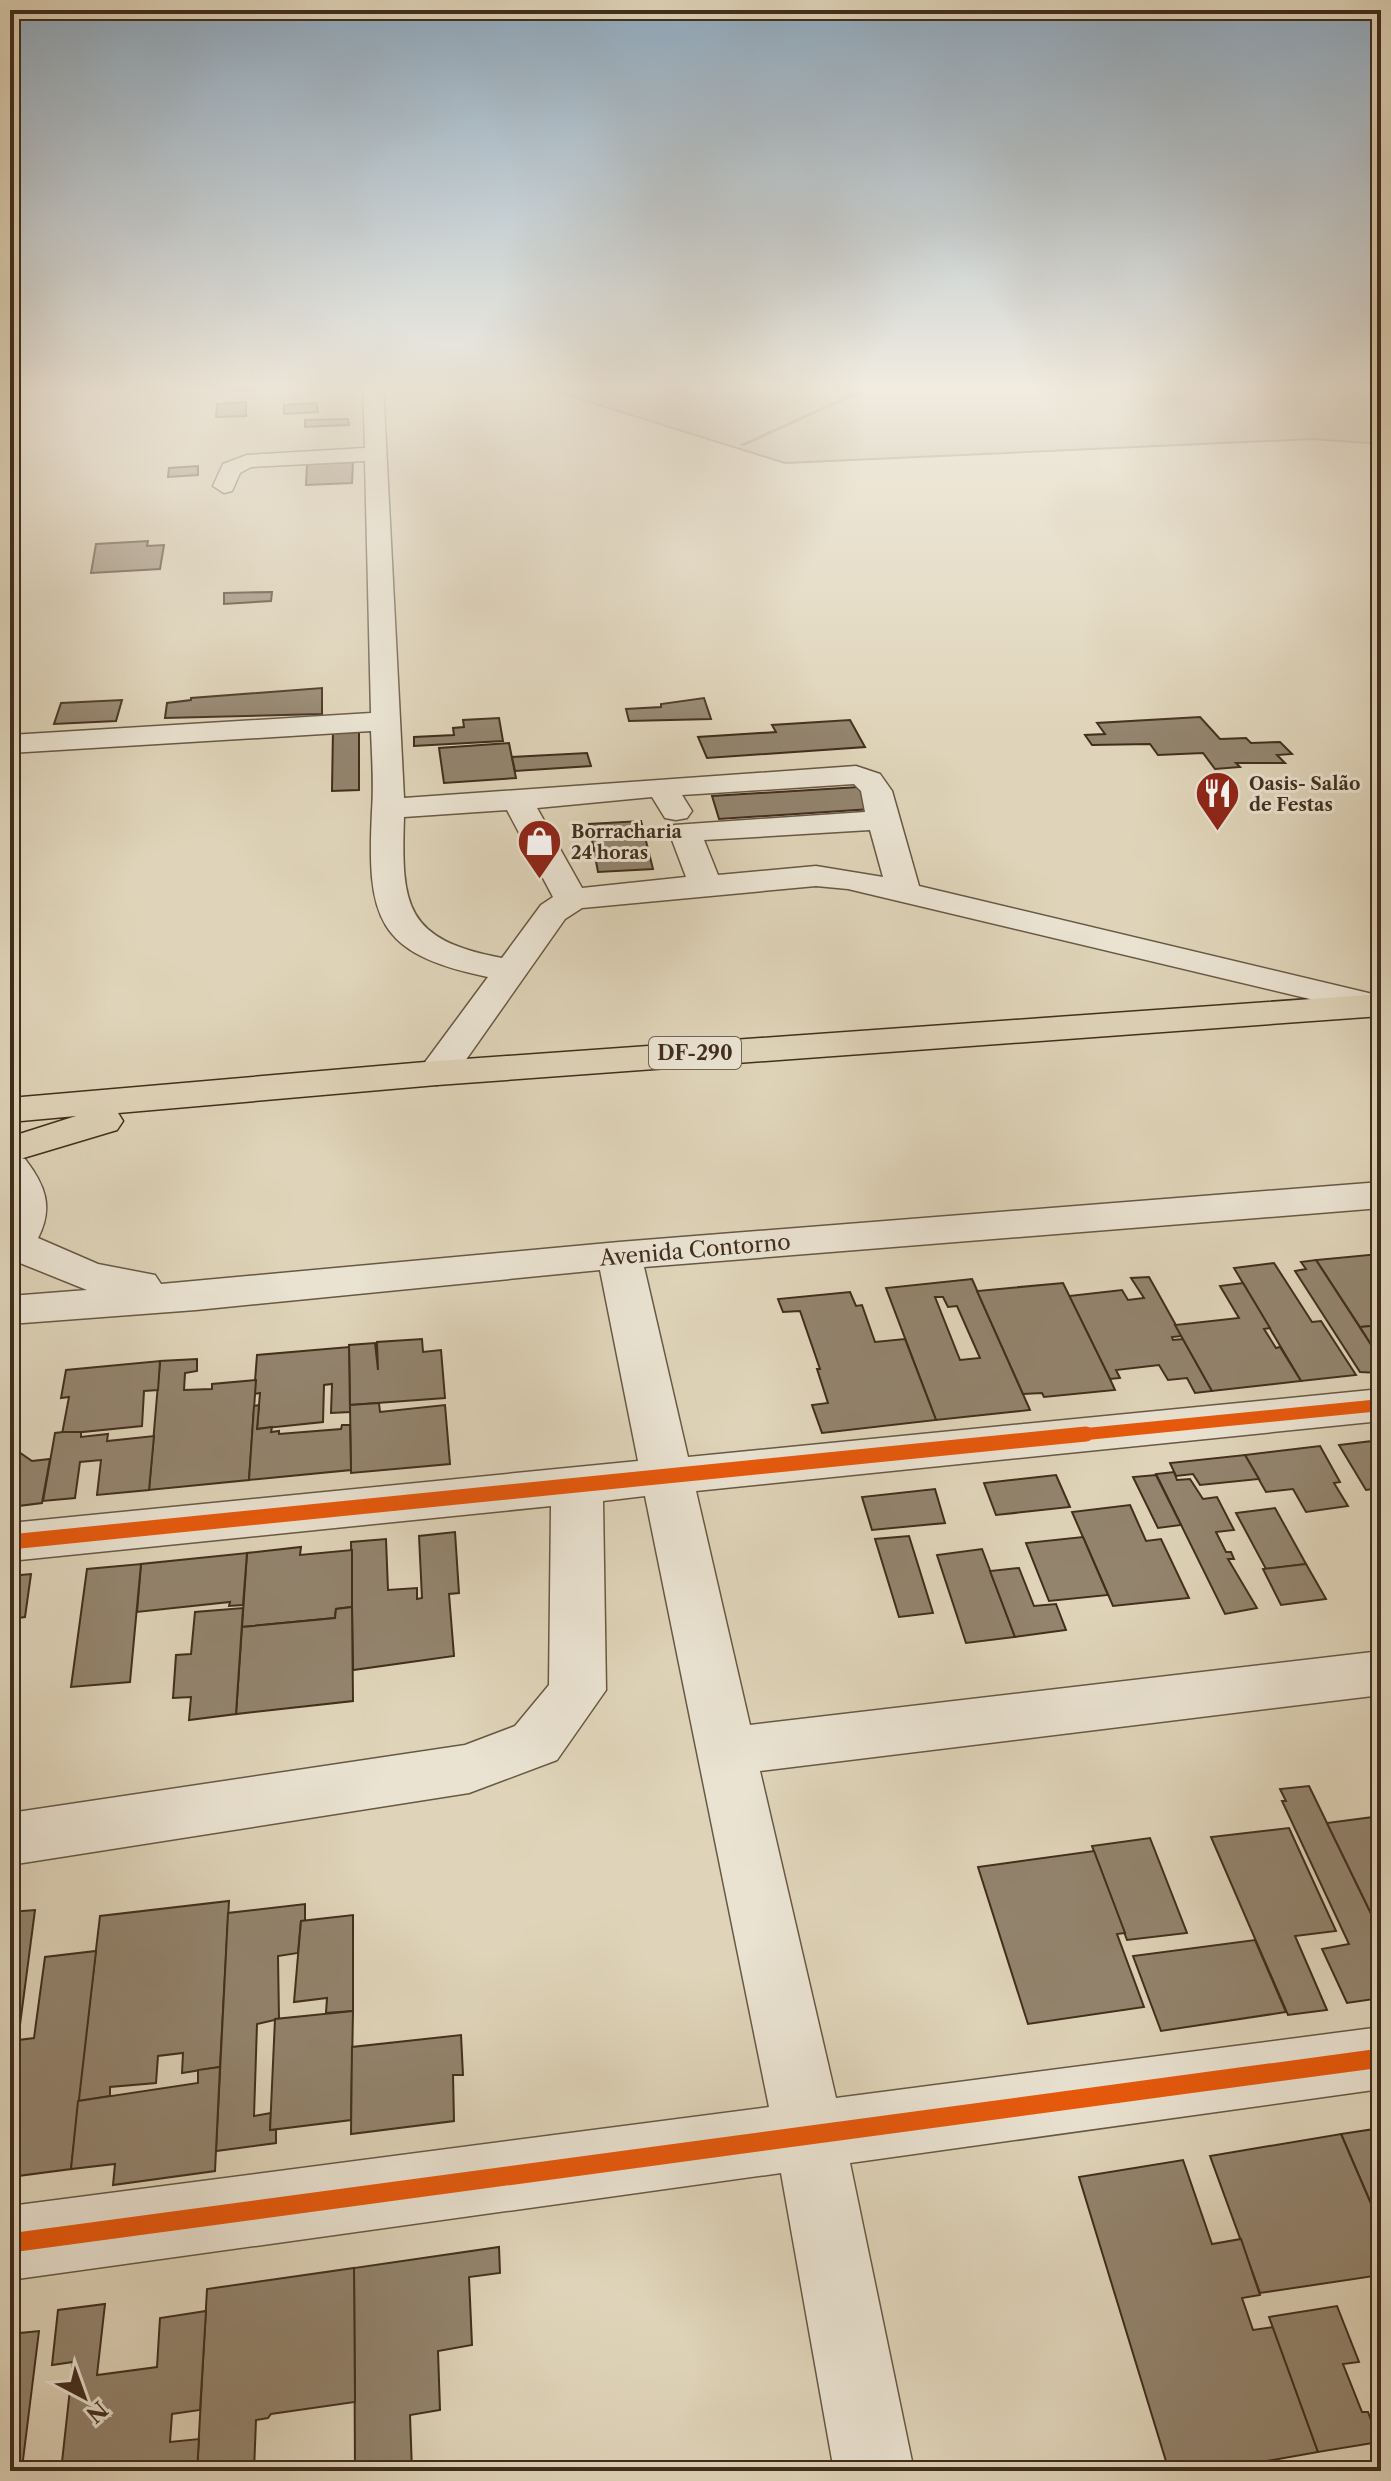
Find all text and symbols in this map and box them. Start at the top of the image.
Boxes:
restaurant icon: Oasis- Salão de Festas [1194,770,1242,833]
place label: Oasis- Salão de Festas [1249,773,1360,816]
shop icon: Borracharia 24 horas [516,818,564,881]
place label: Borracharia 24 horas [571,821,683,864]
road number: DF-290 [649,1037,741,1069]
street label: Avenida Contorno [597,1228,792,1272]
north arrow [44,2357,124,2437]
text: N [81,2395,113,2428]

